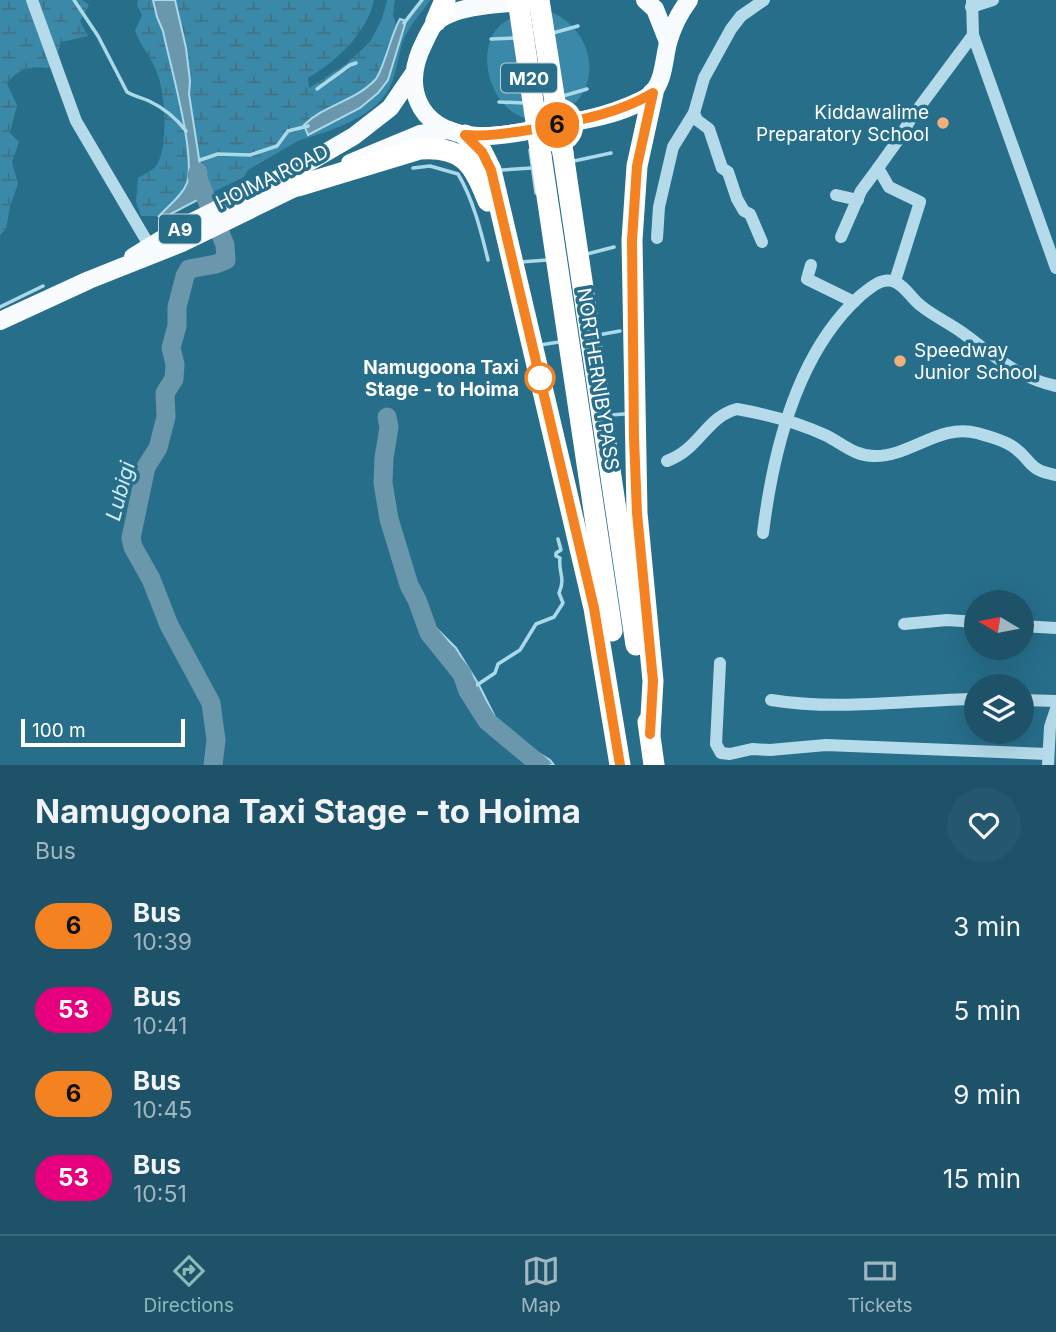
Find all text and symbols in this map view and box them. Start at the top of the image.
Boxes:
road number: M20 [501,64,557,92]
place label: Kiddawalime Preparatory School [756,101,929,146]
line badge: 6 [534,102,580,148]
text: 6 [549,110,565,139]
marker: Kiddawalime Preparatory School [935,115,951,131]
street label: HOIMA ROAD [212,140,332,214]
road number: A9 [159,214,201,244]
street label: NORTHERN BYPASS [572,286,624,472]
place label: Speedway Junior School [914,339,1037,384]
marker: Speedway Junior School [892,353,908,369]
place label: Namugoona Taxi Stage - to Hoima [363,356,519,401]
marker: Namugoona Taxi Stage - to Hoima [525,363,555,393]
water label: Lubigi [100,458,140,523]
north arrow [964,590,1034,660]
map controls [964,590,1034,744]
button: layers [964,674,1034,744]
scale bar [21,716,186,748]
text: 100 m [32,719,86,742]
button: heart [947,788,1021,862]
text: Namugoona Taxi Stage - to Hoima [35,791,581,831]
text: Bus [35,837,76,865]
text: Bus [133,897,181,928]
text: 6 [66,911,81,940]
text: 3 min [953,911,1021,942]
text: 10:39 [133,928,192,956]
text: Bus [133,981,181,1012]
text: 53 [58,995,89,1024]
text: 5 min [953,995,1021,1026]
text: 10:41 [133,1012,187,1040]
text: Bus [133,1065,181,1096]
text: 6 [66,1079,81,1108]
text: 9 min [953,1079,1021,1110]
text: 10:45 [133,1096,192,1124]
text: Bus [133,1149,181,1180]
text: 53 [58,1163,89,1192]
text: 15 min [943,1163,1021,1194]
text: 10:51 [133,1180,187,1208]
tab: Directions [144,1252,234,1317]
tab: Map [521,1252,561,1317]
tab: Tickets [848,1252,912,1317]

